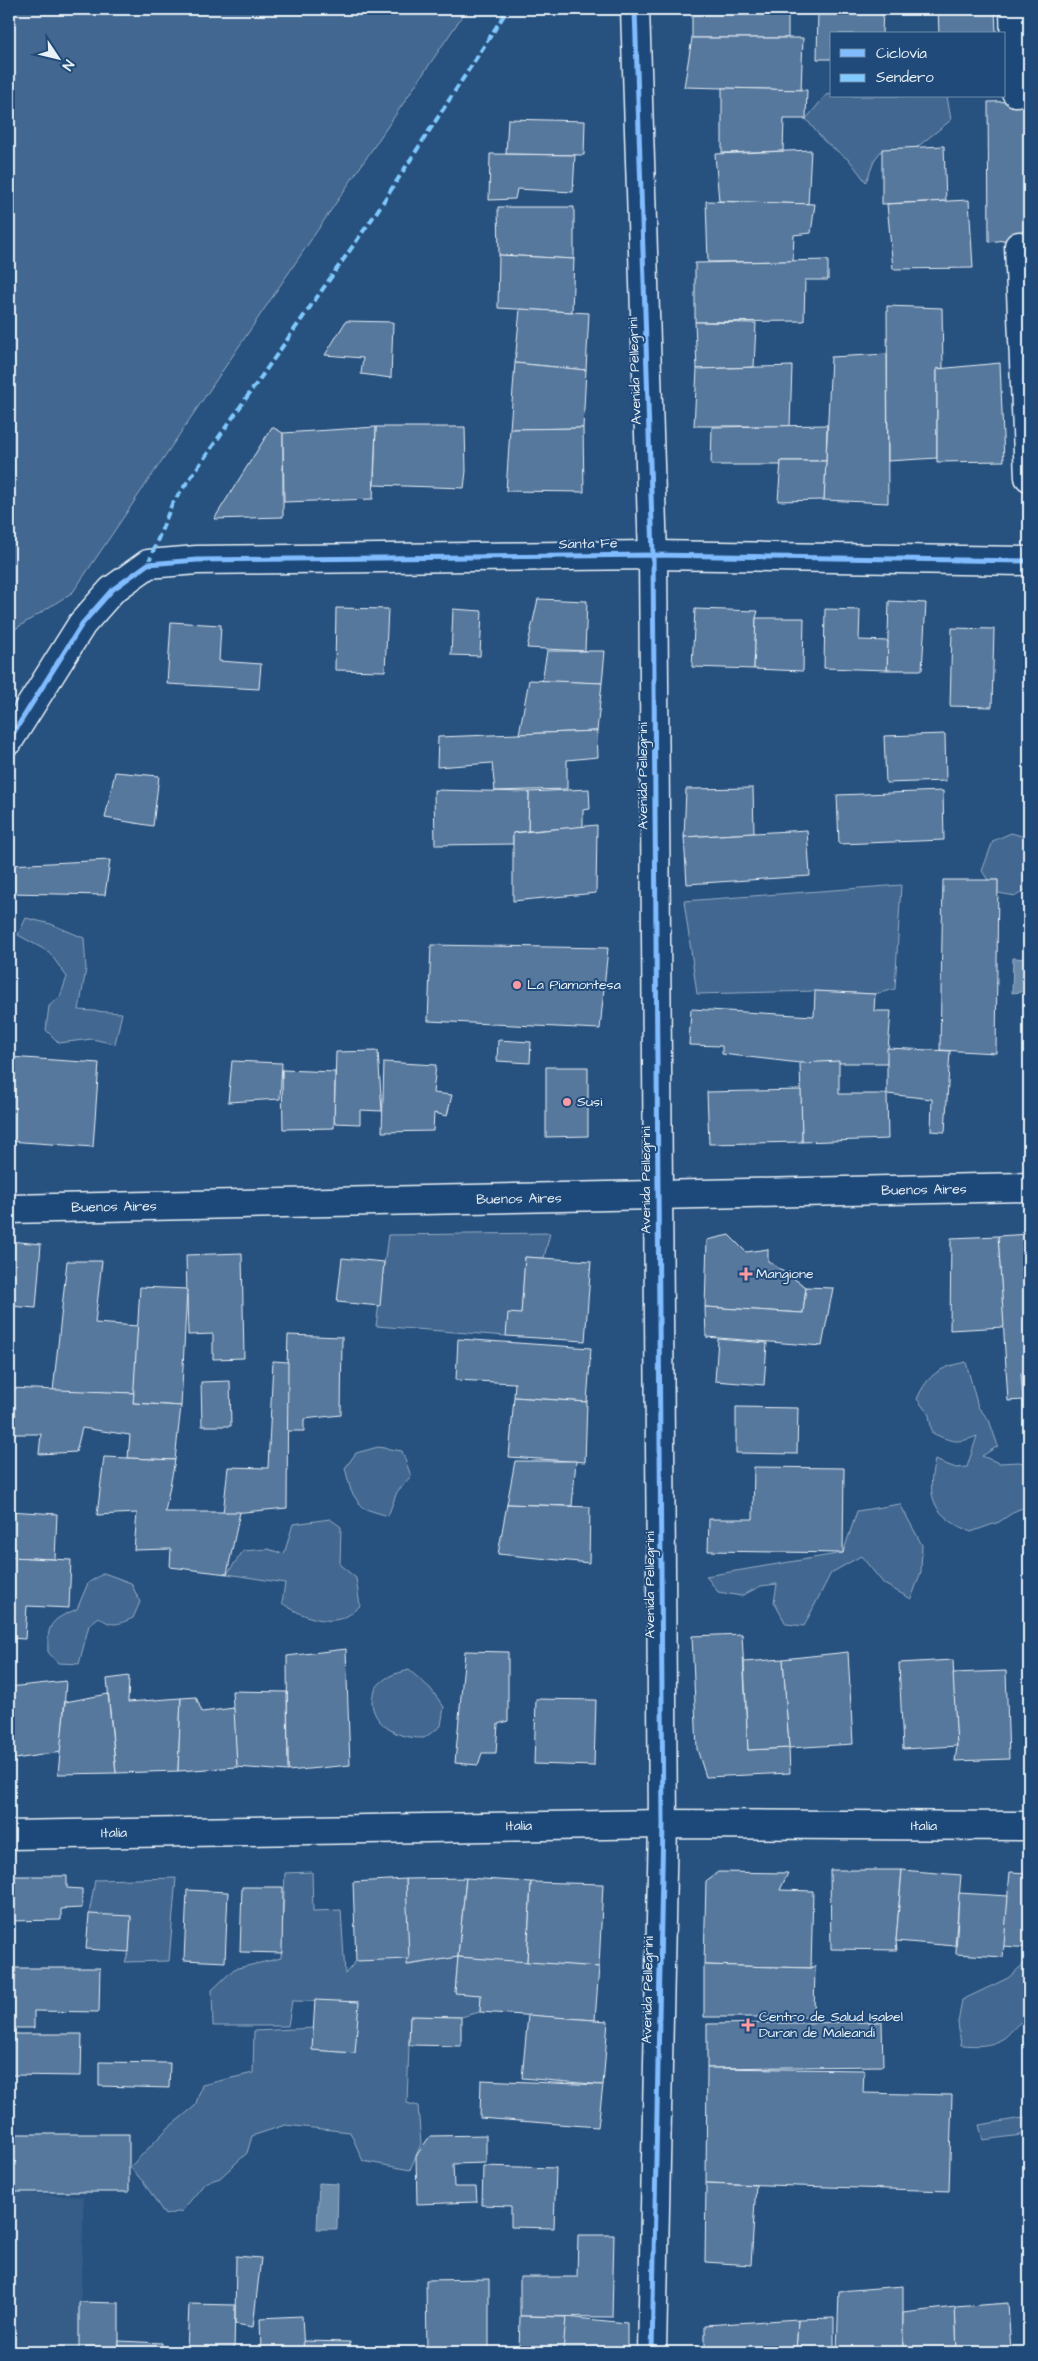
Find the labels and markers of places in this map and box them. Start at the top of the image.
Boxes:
place label: La Piamontesa [527,975,621,995]
marker: La Piamontesa [511,979,523,991]
place label: Susi [577,1092,602,1112]
marker: Susi [561,1096,573,1108]
place label: Mangione [756,1264,814,1284]
marker: Mangione [740,1268,752,1280]
place label: Centro de Salud Isabel Duran de Maleandi [759,2007,903,2043]
marker: Centro de Salud Isabel Duran de Maleandi [741,2018,755,2032]

